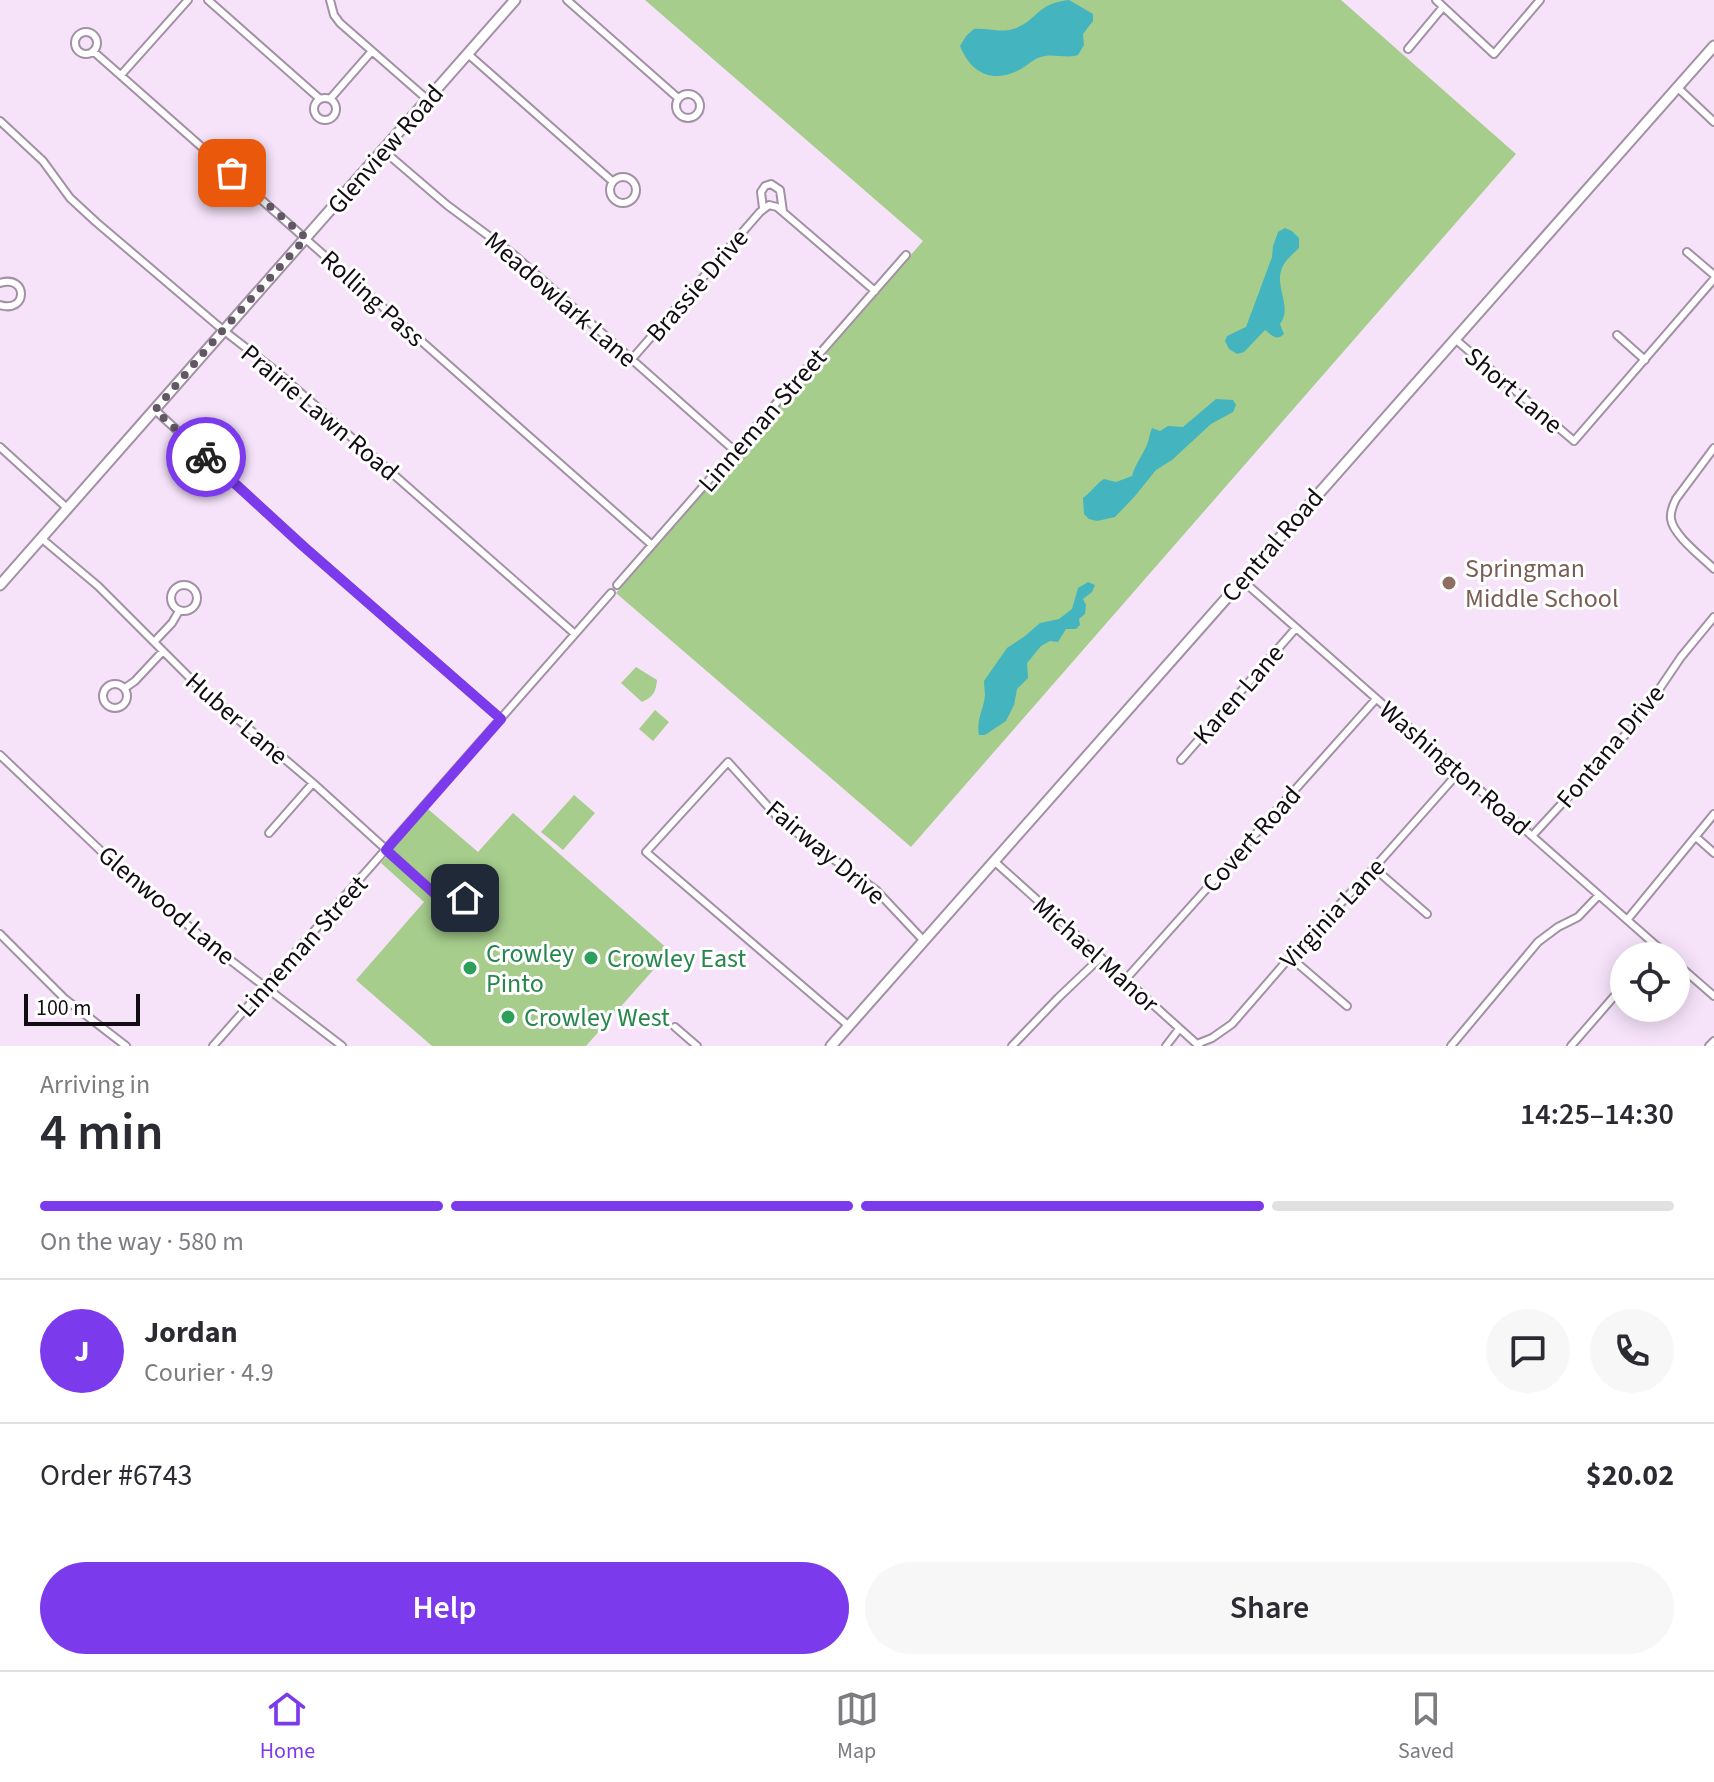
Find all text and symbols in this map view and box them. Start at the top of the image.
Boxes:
street label: Glenview Road [319,76,452,222]
pin [198,139,266,207]
icon: bag [210,151,254,195]
street label: Brassie Drive [638,221,757,350]
street label: Meadowlark Lane [476,223,645,376]
street label: Rolling Pass [312,241,433,355]
street label: Prairie Lawn Road [233,335,407,489]
street label: Short Lane [1457,338,1571,442]
street label: Linneman Street [690,340,835,500]
courier [166,417,246,497]
icon: bike [184,435,228,479]
street label: Central Road [1213,480,1332,610]
place label: Springman Middle School [1465,550,1619,617]
marker: Springman Middle School [1440,574,1458,592]
street label: Karen Lane [1184,636,1292,753]
street label: Huber Lane [177,663,296,773]
street label: Fontana Drive [1548,677,1673,816]
street label: Washington Road [1371,692,1538,845]
street label: Covert Road [1193,778,1309,901]
street label: Fairway Drive [758,791,894,914]
street label: Glenwood Lane [90,837,243,974]
street label: Virginia Lane [1271,850,1394,977]
pin [431,864,499,932]
street label: Linneman Street [229,867,376,1025]
icon: home [443,876,487,920]
street label: Michael Manor [1024,888,1168,1022]
place label: Crowley Pinto [486,935,574,1002]
place label: Crowley East [607,940,746,977]
map controls [1610,942,1690,1022]
button: locate [1610,942,1690,1022]
marker: Crowley East [582,949,600,967]
marker: Crowley Pinto [461,959,479,977]
scale bar [24,990,140,1026]
text: 100 m [36,992,91,1024]
place label: Crowley West [524,999,670,1036]
marker: Crowley West [499,1008,517,1026]
text: Arriving in [40,1066,150,1103]
text: 14:25–14:30 [1520,1093,1674,1136]
text: 4 min [40,1096,164,1170]
text: On the way · 580 m [40,1223,244,1260]
button: chat [1486,1309,1570,1393]
button: phone [1590,1309,1674,1393]
text: Jordan [144,1311,238,1354]
text: J [74,1330,90,1373]
text: Courier · 4.9 [144,1354,274,1391]
text: Order #6743 [40,1454,193,1497]
text: $20.02 [1586,1454,1674,1497]
button: Help [40,1562,849,1654]
button: Share [865,1562,1674,1654]
tab: Home [260,1687,315,1767]
tab: Map [835,1687,879,1767]
tab: Saved [1398,1687,1454,1767]

